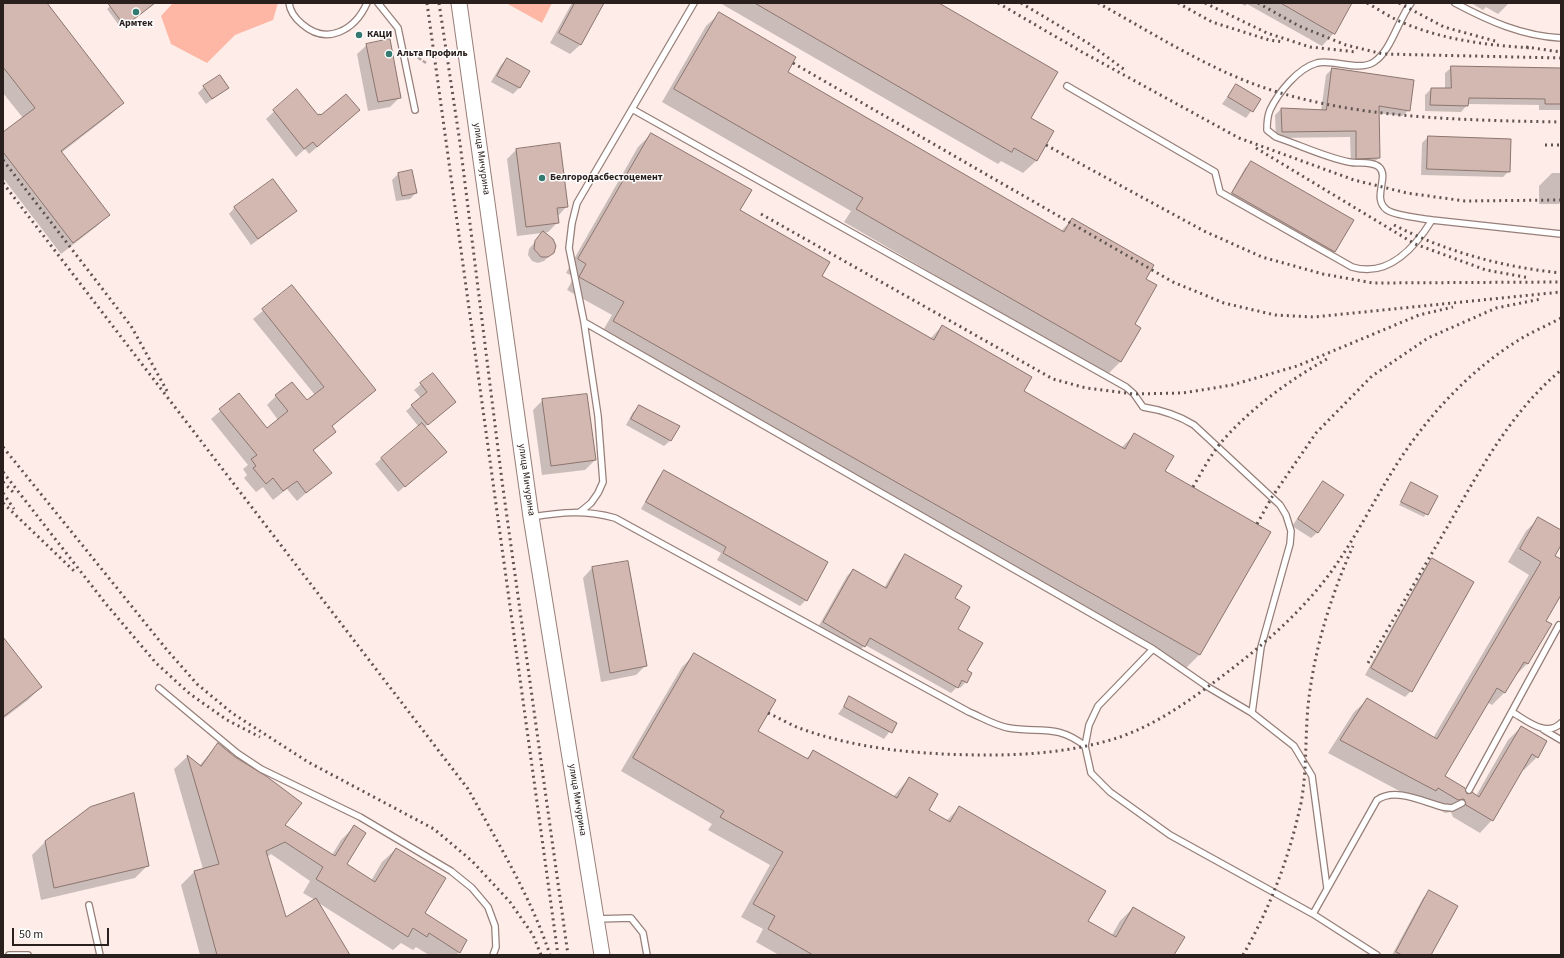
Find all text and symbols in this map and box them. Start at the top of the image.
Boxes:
marker: Армтек [131,7,141,17]
place label: Армтек [119,18,153,30]
place label: КАЦИ [367,29,392,41]
marker: КАЦИ [354,30,364,40]
place label: Альта Профиль [397,48,468,60]
marker: Альта Профиль [384,49,394,59]
street label: улица Мичурина [470,122,492,196]
place label: Белгородасбестоцемент [550,172,663,184]
marker: Белгородасбестоцемент [537,173,547,183]
street label: улица Мичурина [515,443,537,517]
street label: улица Мичурина [565,763,589,837]
scale bar [14,920,111,946]
text: 50 m [19,926,43,943]

